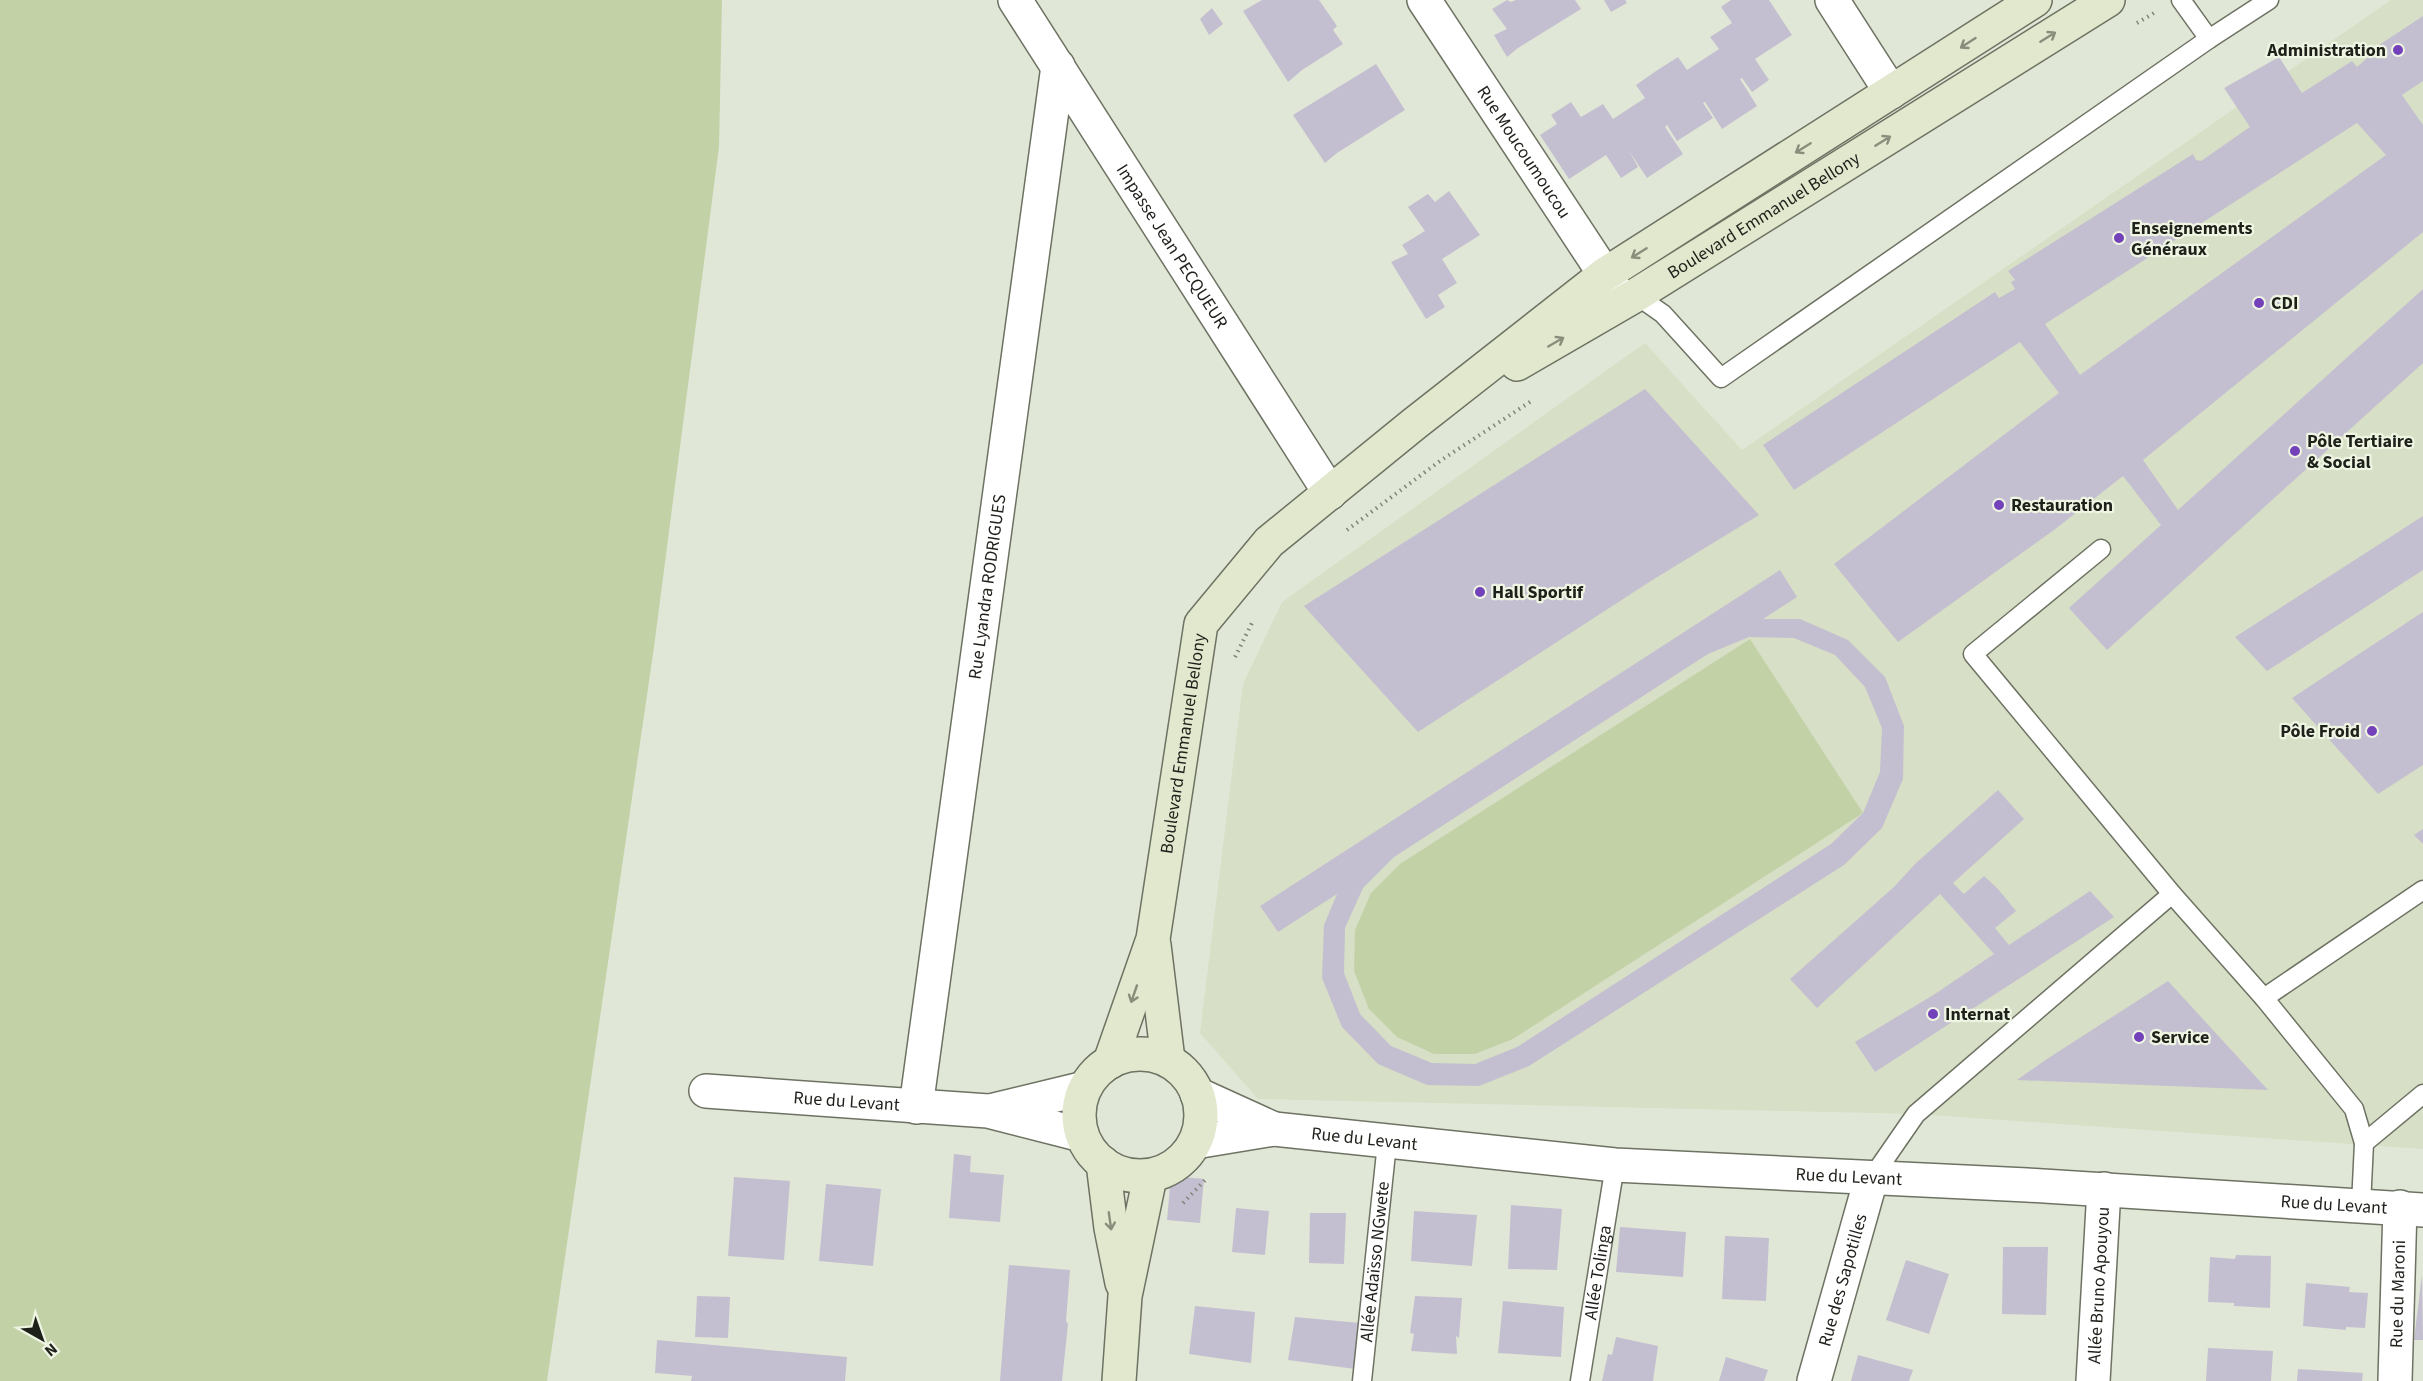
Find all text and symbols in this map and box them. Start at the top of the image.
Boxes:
one-way arrow [2039,31,2056,43]
one-way arrow [1960,37,1977,49]
place label: Administration [2266,38,2386,63]
marker: Administration [2391,43,2405,57]
street label: Rue Moucoumoucou [1471,81,1577,224]
one-way arrow [1874,134,1891,146]
one-way arrow [1796,142,1812,154]
street label: Boulevard Emmanuel Bellony [1663,146,1865,285]
street label: Impasse Jean PECQUEUR [1110,159,1234,333]
place label: Enseignements Généraux [2131,216,2252,262]
marker: Enseignements Généraux [2112,231,2126,245]
one-way arrow [1631,247,1648,259]
place label: CDI [2271,291,2298,316]
marker: CDI [2252,296,2266,310]
one-way arrow [1547,335,1564,347]
place label: Pôle Tertiaire & Social [2307,429,2413,475]
marker: Pôle Tertiaire & Social [2288,444,2302,458]
street label: Rue Lyandra RODRIGUES [962,493,1012,681]
place label: Restauration [2011,493,2113,518]
marker: Restauration [1992,498,2006,512]
place label: Hall Sportif [1492,580,1584,605]
marker: Hall Sportif [1473,585,1487,599]
street label: Boulevard Emmanuel Bellony [1154,631,1212,856]
place label: Pôle Froid [2280,719,2360,744]
marker: Pôle Froid [2365,724,2379,738]
one-way arrow [1127,984,1138,1003]
place label: Internat [1945,1002,2010,1027]
marker: Internat [1926,1007,1940,1021]
place label: Service [2151,1025,2209,1050]
marker: Service [2132,1030,2146,1044]
street label: Rue du Levant [793,1085,901,1118]
street label: Rue du Levant [1310,1121,1419,1157]
street label: Rue du Levant [1795,1162,1903,1192]
street label: Allée Adaïsso NGwete [1354,1180,1396,1343]
street label: Rue du Levant [2280,1189,2388,1221]
street label: Allée Bruno Apouyou [2082,1206,2116,1365]
one-way arrow [1105,1211,1116,1230]
street label: Rue des Sapotilles [1812,1211,1874,1349]
street label: Allée Tolinga [1578,1223,1618,1322]
street label: Rue du Maroni [2384,1240,2412,1349]
north arrow [12,1309,72,1369]
text: N [40,1338,62,1362]

